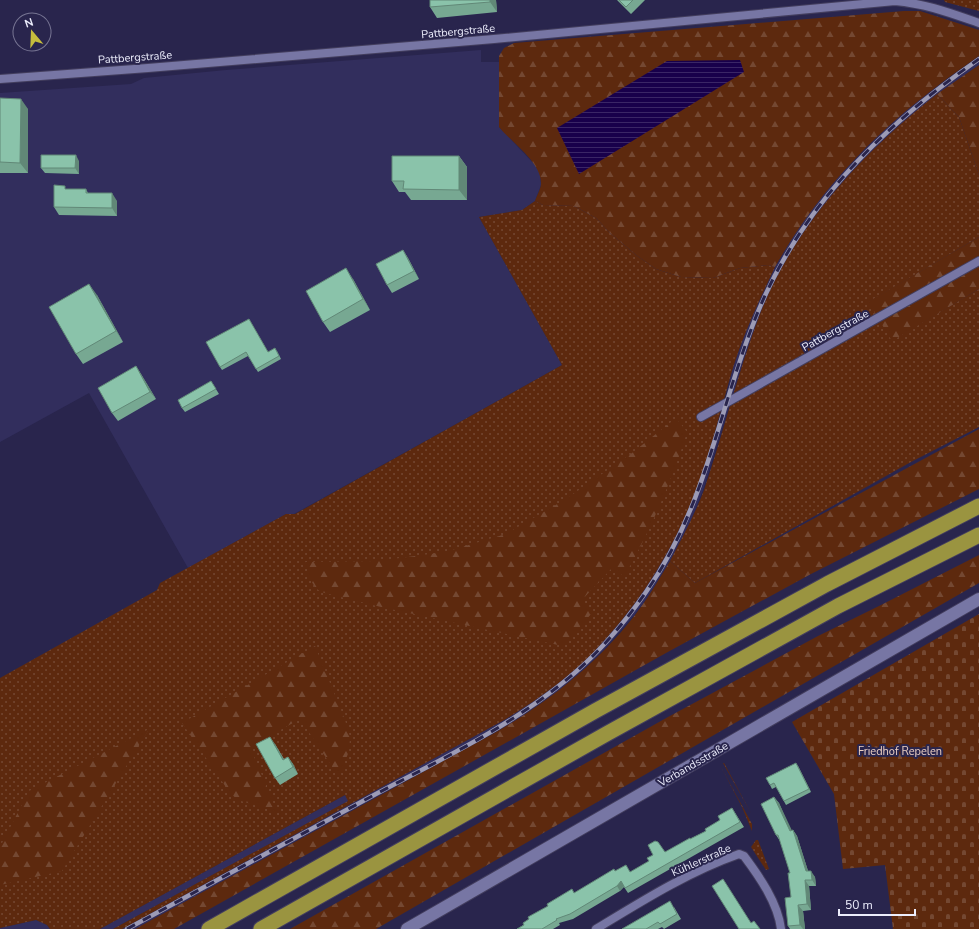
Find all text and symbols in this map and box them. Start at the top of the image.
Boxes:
north arrow [12,12,52,52]
text: N [23,15,35,31]
street label: Pattbergstraße [420,21,496,42]
street label: Pattbergstraße [98,47,173,68]
street label: Pattbergstraße [799,306,871,355]
street label: Verbandsstraße [655,738,731,791]
park label: Friedhof Repelen [858,744,942,759]
street label: Kühlerstraße [669,841,733,880]
scale bar [839,891,915,917]
text: 50 m [845,897,873,913]

